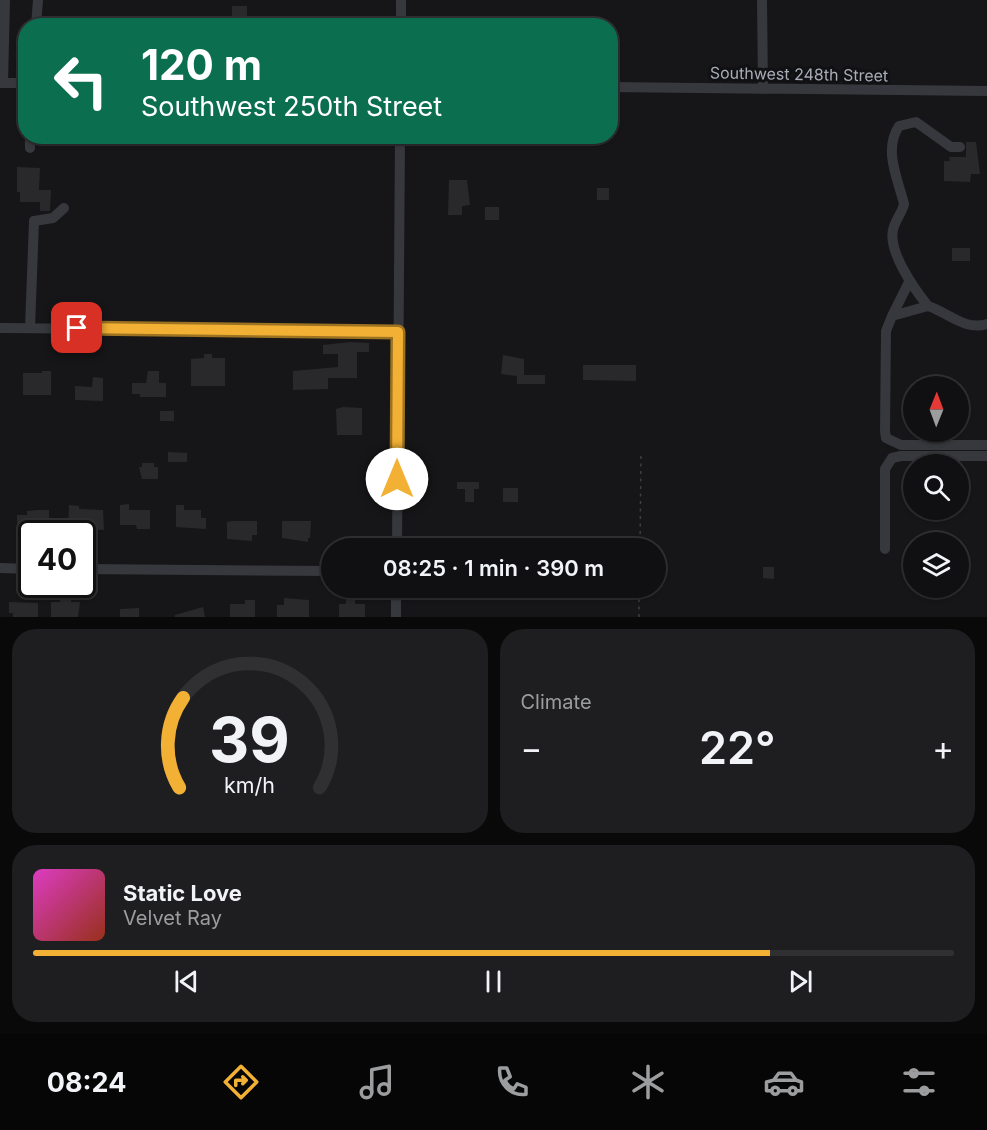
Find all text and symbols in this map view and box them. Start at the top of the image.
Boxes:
text: 120 m [141,39,262,90]
icon: left [42,42,120,120]
street label: Southwest 248th Street [710,62,888,86]
text: Southwest 250th Street [141,90,442,123]
pin [51,302,102,353]
icon: arrive [60,311,93,344]
north arrow [903,376,969,442]
map controls [903,376,969,598]
position arrow [365,447,429,511]
button: search [903,454,969,520]
speed limit sign: 40 [18,520,96,598]
button: layers [903,532,969,598]
text: 08:25 · 1 min · 390 m [383,555,604,581]
text: Climate [521,690,592,714]
text: 39 [209,702,290,777]
text: 22° [699,720,776,775]
text: − [521,728,542,768]
text: + [932,728,954,768]
text: km/h [224,772,275,798]
text: Static Love [123,880,242,906]
text: Velvet Ray [123,906,222,930]
icon: previous [170,965,203,998]
icon: pause [477,965,510,998]
icon: next [784,965,817,998]
icon: directions [220,1061,262,1103]
icon: music [356,1061,398,1103]
icon: phone [491,1061,533,1103]
icon: climate [627,1061,669,1103]
icon: car [763,1061,805,1103]
icon: filters [898,1061,940,1103]
text: 08:24 [47,1066,126,1099]

